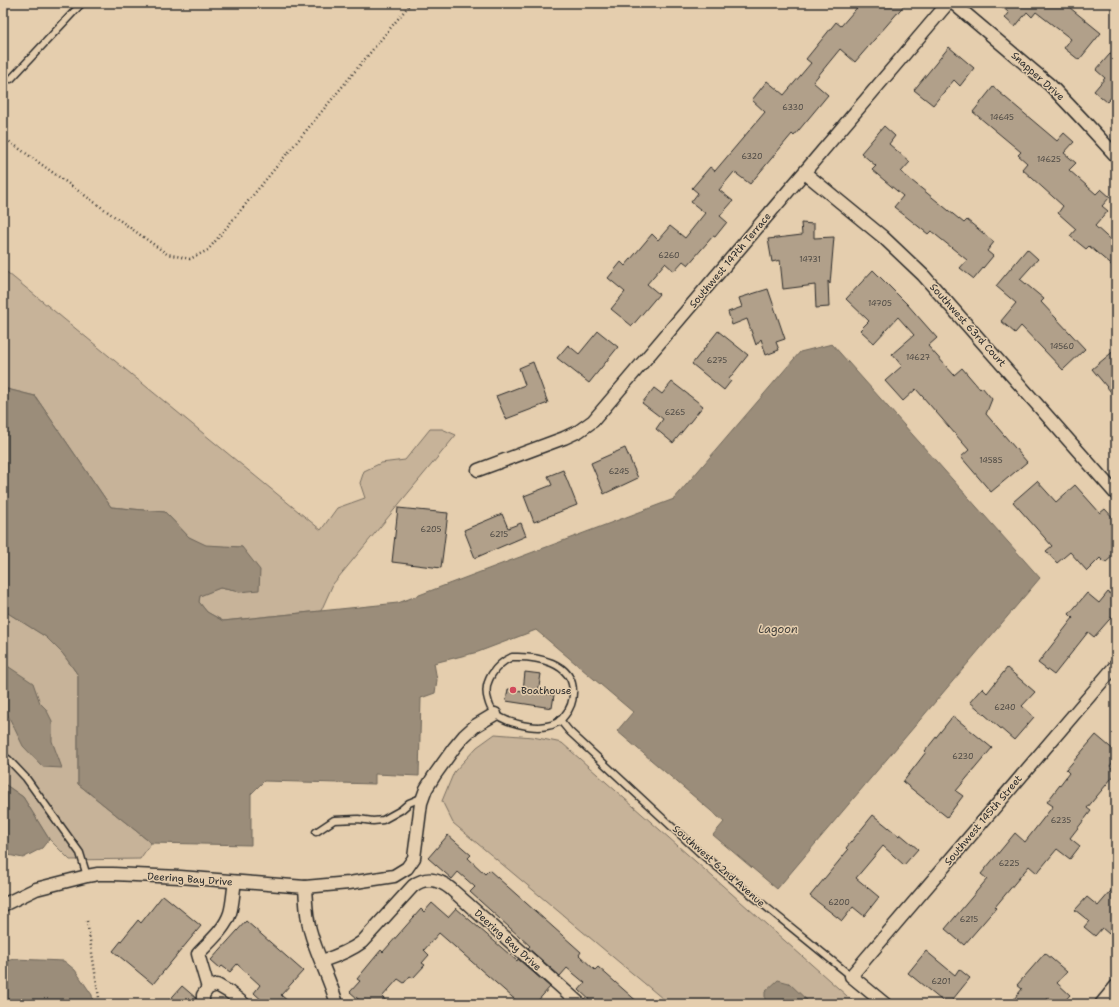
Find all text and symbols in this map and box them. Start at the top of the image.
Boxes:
street label: Snapper Drive [1009,49,1068,104]
house number: 6330 [782,102,804,113]
house number: 14645 [990,112,1014,123]
house number: 6320 [741,151,763,162]
house number: 14625 [1037,154,1061,165]
street label: Southwest 147th Terrace [686,209,774,310]
house number: 6260 [658,250,680,261]
house number: 14731 [799,254,821,265]
street label: Southwest 63rd Court [927,281,1009,369]
house number: 14705 [868,298,892,309]
house number: 14560 [1050,341,1074,352]
house number: 14627 [906,352,930,363]
house number: 6275 [707,355,727,366]
house number: 6265 [665,407,685,418]
house number: 14585 [979,455,1003,466]
house number: 6245 [609,466,629,477]
house number: 6205 [421,524,442,535]
house number: 6215 [490,529,508,540]
water label: Lagoon [758,622,798,637]
place label: Boathouse [521,684,572,697]
marker: Boathouse [508,685,518,695]
house number: 6240 [994,702,1016,713]
house number: 6230 [952,751,974,762]
street label: Southwest 145th Street [941,772,1025,868]
house number: 6235 [1051,815,1071,826]
street label: Southwest 62nd Avenue [670,822,768,910]
house number: 6225 [999,858,1019,869]
street label: Deering Bay Drive [147,870,234,888]
house number: 6200 [828,897,850,908]
street label: Deering Bay Drive [472,906,544,974]
house number: 6215 [960,914,978,925]
house number: 6201 [931,976,951,987]

